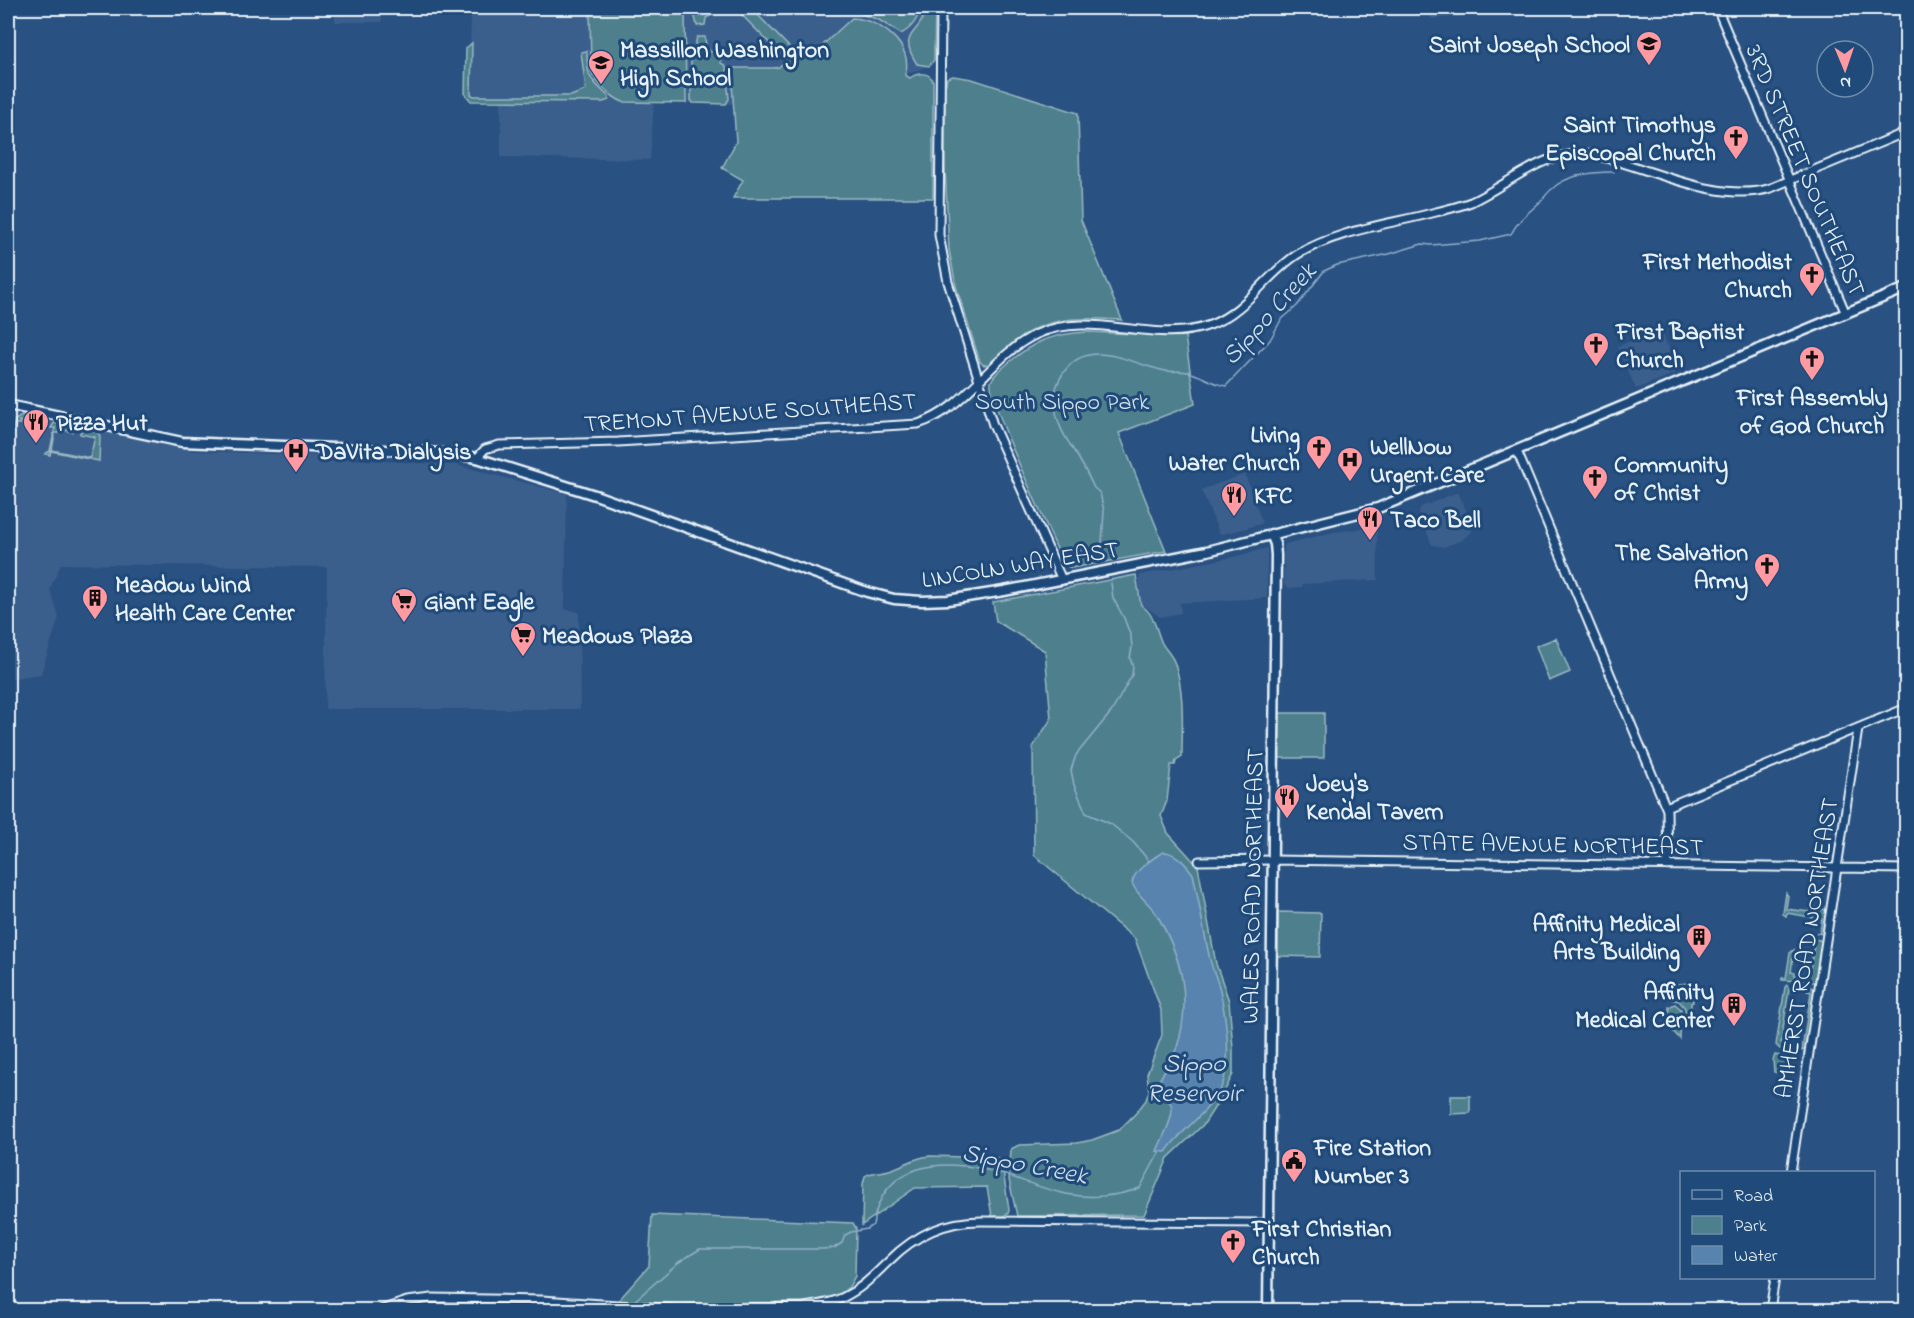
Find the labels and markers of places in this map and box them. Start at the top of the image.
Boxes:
place label: Saint Joseph School [1429,29,1630,64]
school or university icon: Saint Joseph School [1634,29,1664,67]
place label: Massillon Washington High School [620,34,829,98]
school or university icon: Massillon Washington High School [586,48,616,86]
place label: Saint Timothys Episcopal Church [1545,109,1716,172]
church icon: Saint Timothys Episcopal Church [1721,123,1751,161]
place label: First Methodist Church [1642,246,1793,309]
church icon: First Methodist Church [1797,260,1827,298]
place label: First Baptist Church [1615,316,1745,379]
church icon: First Baptist Church [1581,330,1611,368]
church icon: First Assembly of God Church [1797,344,1827,382]
place label: First Assembly of God Church [1735,382,1888,445]
restaurant icon: Pizza Hut [21,407,51,445]
place label: Pizza Hut [56,407,148,442]
place label: Living Water Church [1168,419,1300,482]
place label: WellNow Urgent Care [1370,431,1486,495]
church icon: Living Water Church [1304,433,1334,471]
hospital icon: DaVita Dialysis [281,436,311,474]
place label: DaVita Dialysis [315,436,471,472]
hospital icon: WellNow Urgent Care [1335,445,1365,483]
place label: Community of Christ [1614,449,1728,512]
church icon: Community of Christ [1580,463,1610,501]
restaurant icon: KFC [1219,480,1249,518]
place label: KFC [1254,480,1292,515]
restaurant icon: Taco Bell [1355,504,1385,542]
place label: Taco Bell [1390,504,1481,539]
place label: The Salvation Army [1615,537,1748,601]
church icon: The Salvation Army [1752,551,1782,589]
place label: Meadow Wind Health Care Center [115,569,295,632]
building icon: Meadow Wind Health Care Center [80,583,110,621]
supermarket icon: Giant Eagle [389,586,419,624]
place label: Giant Eagle [424,586,536,622]
supermarket icon: Meadows Plaza [508,620,538,658]
place label: Meadows Plaza [542,620,693,655]
place label: Joey's Kendal Tavern [1306,768,1444,831]
restaurant icon: Joey's Kendal Tavern [1272,782,1302,820]
place label: Affinity Medical Arts Building [1532,908,1680,972]
building icon: Affinity Medical Arts Building [1684,922,1714,960]
place label: Affinity Medical Center [1575,976,1715,1039]
building icon: Affinity Medical Center [1719,990,1749,1028]
place label: Fire Station Number 3 [1313,1132,1431,1195]
public building icon: Fire Station Number 3 [1279,1146,1309,1184]
place label: First Christian Church [1251,1213,1391,1276]
church icon: First Christian Church [1218,1227,1248,1265]

